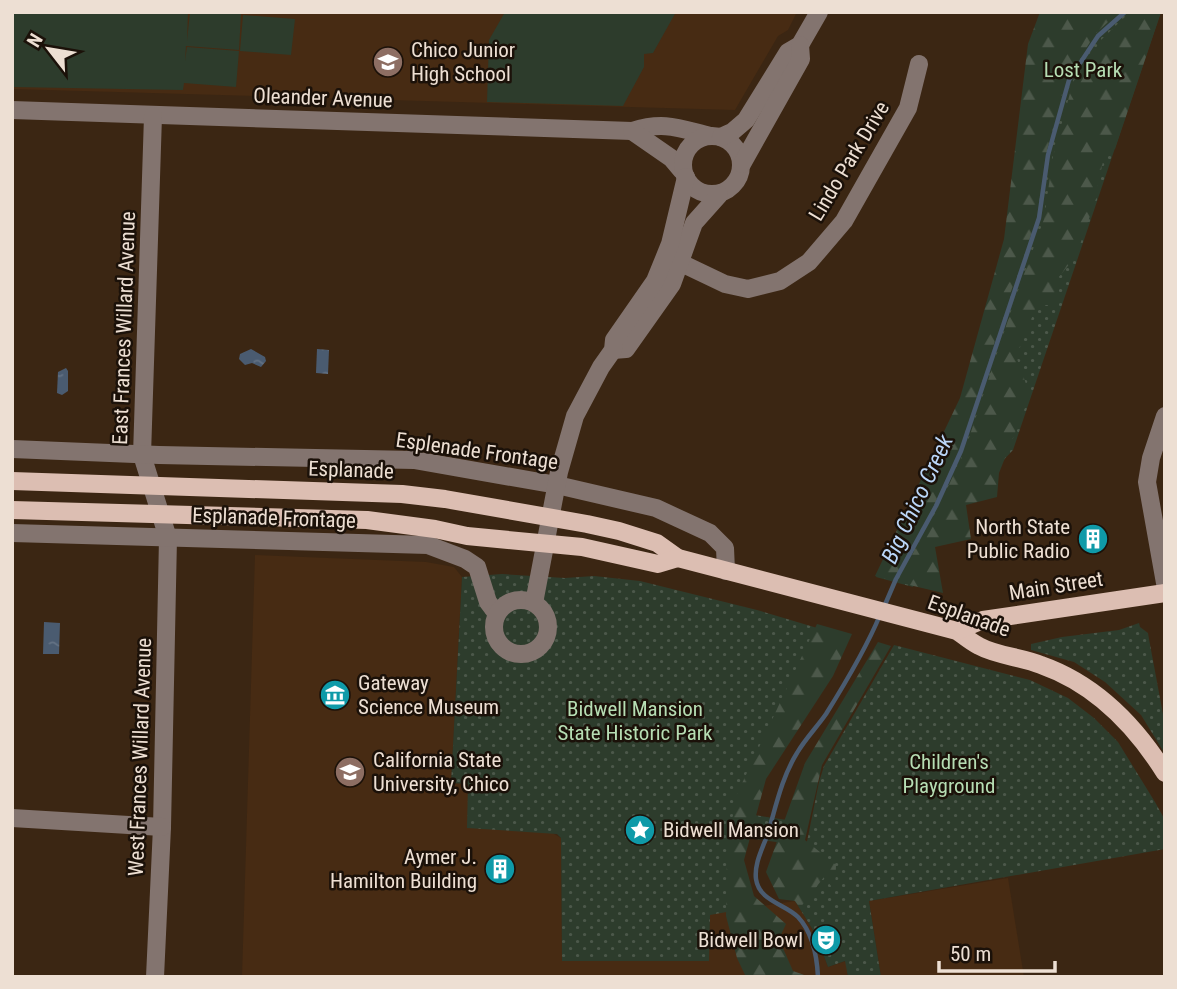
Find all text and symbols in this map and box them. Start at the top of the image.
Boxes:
north arrow [14,14,84,84]
text: N [22,30,48,51]
place label: Chico Junior High School [411,38,515,86]
school or university icon: Chico Junior High School [371,45,405,79]
park label: Lost Park [1044,58,1123,82]
street label: Oleander Avenue [253,84,393,112]
street label: Lindo Park Drive [804,97,894,225]
street label: East Frances Willard Avenue [108,211,140,445]
street label: Esplenade Frontage [394,428,560,474]
water label: Big Chico Creek [876,430,959,568]
street label: Esplanade [308,457,394,483]
street label: Esplanade Frontage [192,503,356,533]
place label: North State Public Radio [967,515,1070,563]
building icon: North State Public Radio [1076,522,1110,556]
street label: Main Street [1007,567,1105,605]
street label: Esplanade [925,590,1014,642]
street label: West Frances Willard Avenue [124,637,156,877]
place label: Gateway Science Museum [358,671,499,719]
museum icon: Gateway Science Museum [318,678,352,712]
park label: Bidwell Mansion State Historic Park [557,697,713,745]
place label: California State University, Chico [373,748,509,796]
park label: Children's Playground [903,750,995,798]
school or university icon: California State University, Chico [333,755,367,789]
place icon: Bidwell Mansion [623,813,657,847]
place label: Bidwell Mansion [663,818,799,842]
place label: Aymer J. Hamilton Building [330,845,477,893]
building icon: Aymer J. Hamilton Building [483,852,517,886]
theatre icon: Bidwell Bowl [809,923,843,957]
place label: Bidwell Bowl [698,928,803,952]
scale bar [939,930,1054,974]
text: 50 m [950,942,991,966]

